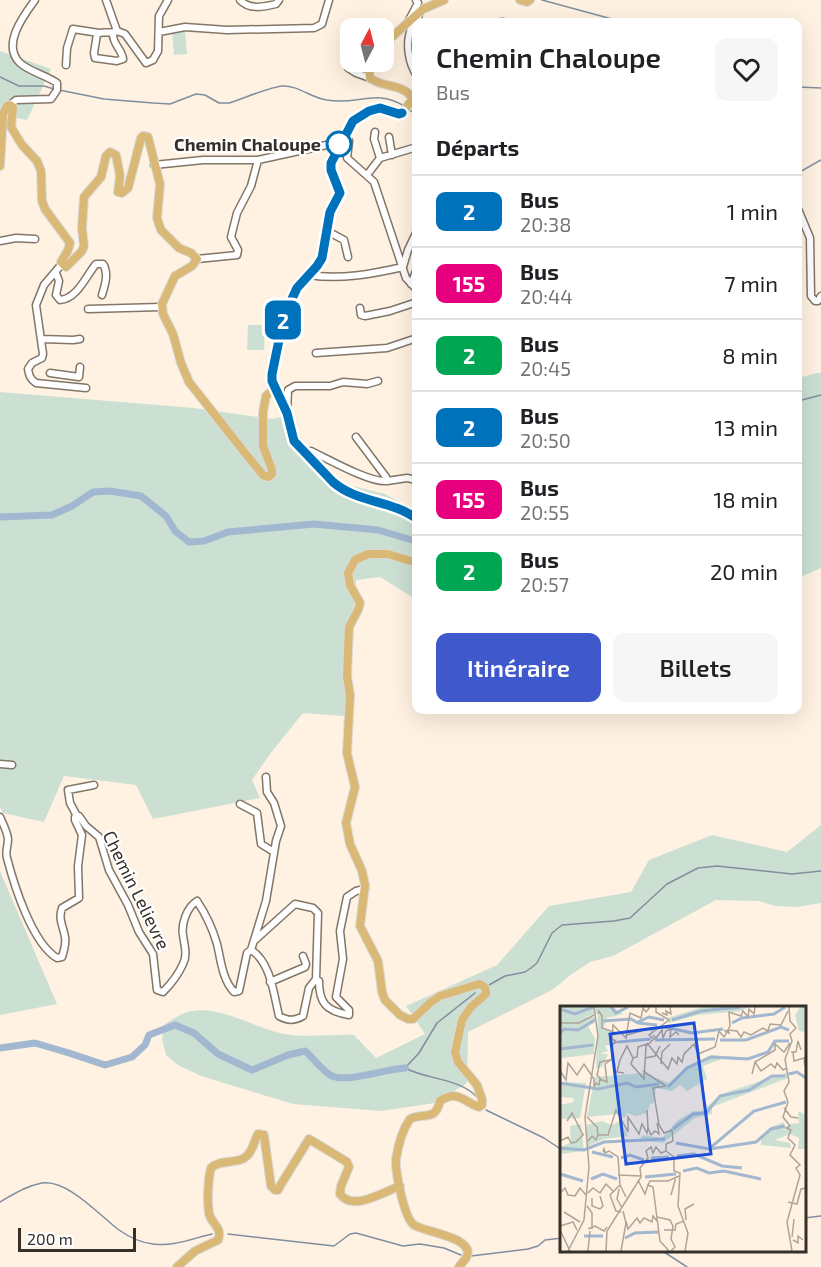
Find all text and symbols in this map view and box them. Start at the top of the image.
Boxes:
north arrow [340,18,394,72]
map controls [340,18,394,72]
button: heart [715,38,778,101]
text: Chemin Chaloupe [436,40,661,74]
text: Bus [436,80,470,104]
marker: Chemin Chaloupe [326,131,352,157]
place label: Chemin Chaloupe [174,133,321,155]
text: Départs [436,134,519,160]
text: Bus [520,186,559,212]
text: 1 min [727,198,778,224]
text: 2 [463,199,475,224]
text: 20:38 [520,212,571,236]
text: Bus [520,258,559,284]
text: 7 min [724,270,778,296]
text: 155 [453,271,485,296]
text: 20:44 [520,284,573,308]
line badge: 2 [264,300,302,340]
text: 2 [277,308,289,333]
text: Bus [520,330,559,356]
text: 8 min [722,342,778,368]
text: 2 [463,343,475,368]
text: 20:45 [520,356,571,380]
text: Bus [520,402,559,428]
text: 13 min [715,414,778,440]
text: 2 [463,415,475,440]
text: 20:50 [520,428,571,452]
text: Bus [520,474,559,500]
text: 18 min [713,486,778,512]
text: 155 [453,487,485,512]
text: 20:55 [520,500,569,524]
text: Bus [520,546,559,572]
text: 20 min [710,558,778,584]
text: 2 [463,559,475,584]
text: 20:57 [520,572,569,596]
button: Itinéraire [436,633,601,702]
button: Billets [613,633,778,702]
street label: Chemin Lelievre [99,827,175,953]
inset map [560,1006,806,1252]
scale bar [18,1225,136,1252]
text: 200 m [27,1229,73,1248]

